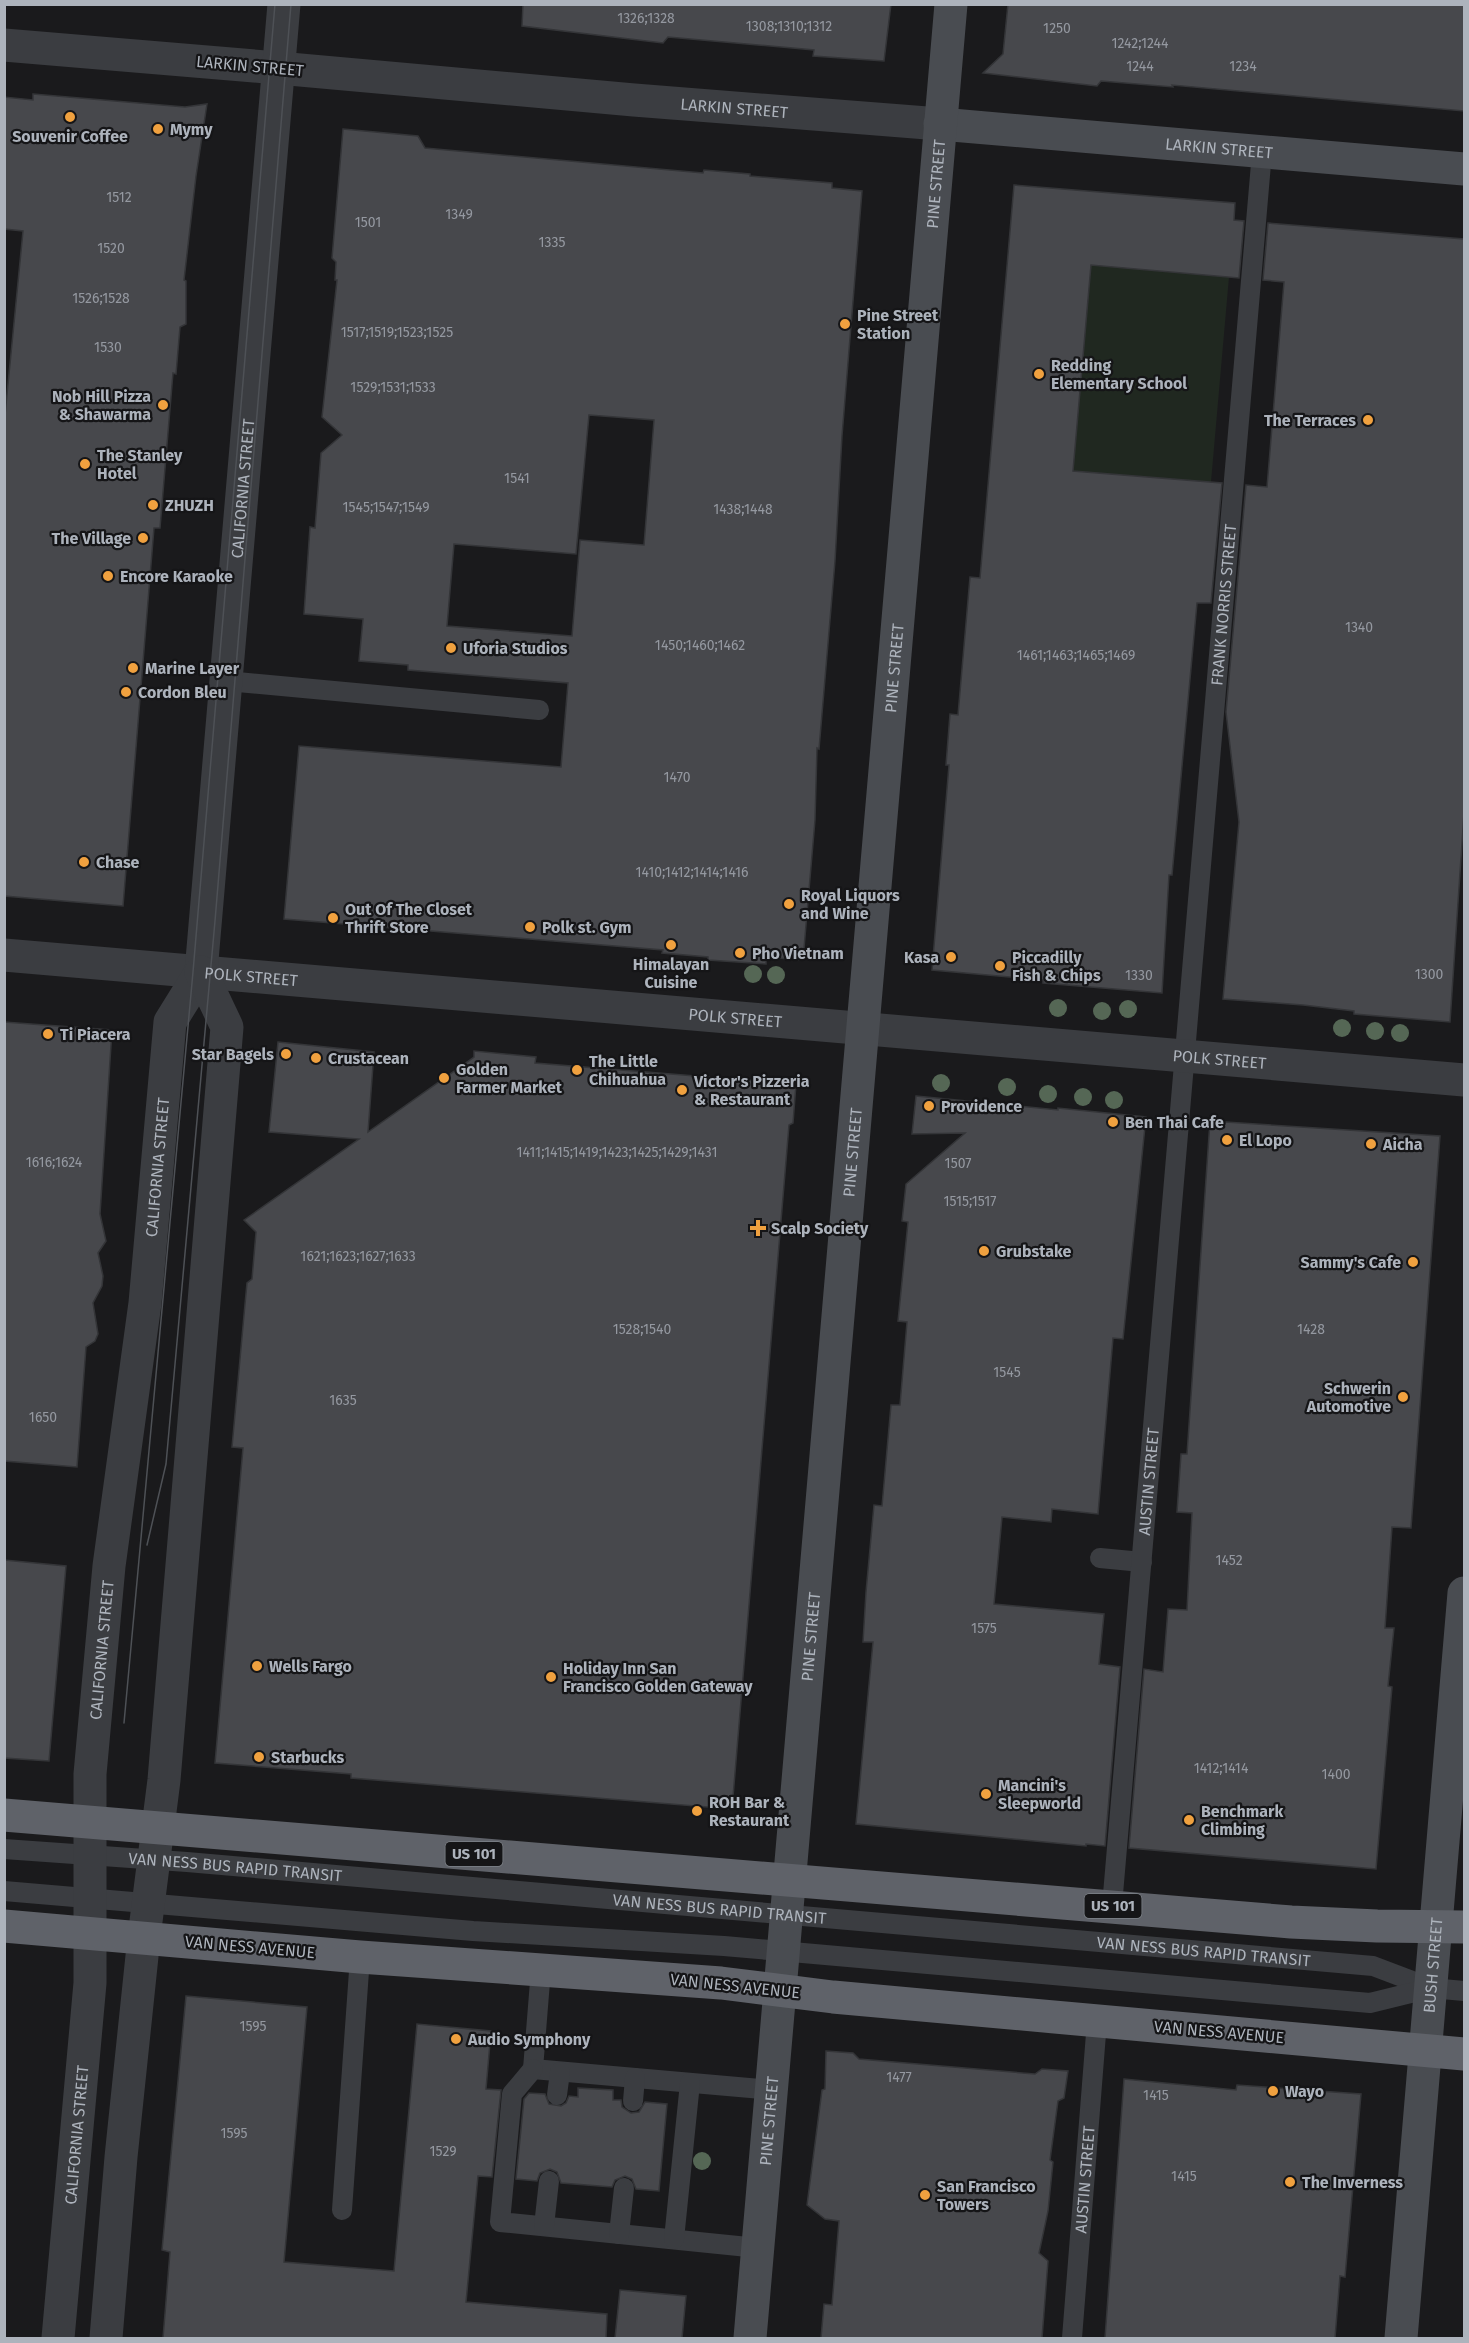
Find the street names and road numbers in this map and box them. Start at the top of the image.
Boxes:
street label: LARKIN STREET [195,52,305,80]
street label: LARKIN STREET [680,94,790,122]
street label: LARKIN STREET [1164,134,1274,162]
street label: PINE STREET [922,138,949,229]
street label: CALIFORNIA STREET [227,417,258,559]
street label: FRANK NORRIS STREET [1207,522,1240,686]
street label: PINE STREET [880,622,907,714]
street label: POLK STREET [204,963,299,990]
street label: POLK STREET [688,1004,784,1031]
street label: POLK STREET [1172,1046,1268,1073]
street label: CALIFORNIA STREET [141,1096,173,1238]
street label: PINE STREET [839,1106,865,1198]
street label: AUSTIN STREET [1134,1426,1162,1536]
street label: CALIFORNIA STREET [86,1579,117,1721]
street label: PINE STREET [797,1590,824,1682]
road number: US 101 [446,1842,502,1866]
street label: VAN NESS BUS RAPID TRANSIT [128,1848,344,1885]
street label: VAN NESS BUS RAPID TRANSIT [612,1890,828,1928]
road number: US 101 [1084,1894,1142,1918]
street label: BUSH STREET [1419,1916,1446,2014]
street label: VAN NESS AVENUE [184,1932,316,1962]
street label: VAN NESS BUS RAPID TRANSIT [1096,1932,1312,1970]
street label: VAN NESS AVENUE [669,1970,801,2002]
street label: VAN NESS AVENUE [1153,2017,1285,2047]
street label: CALIFORNIA STREET [61,2064,92,2205]
street label: PINE STREET [755,2075,782,2166]
street label: AUSTIN STREET [1071,2124,1098,2234]

